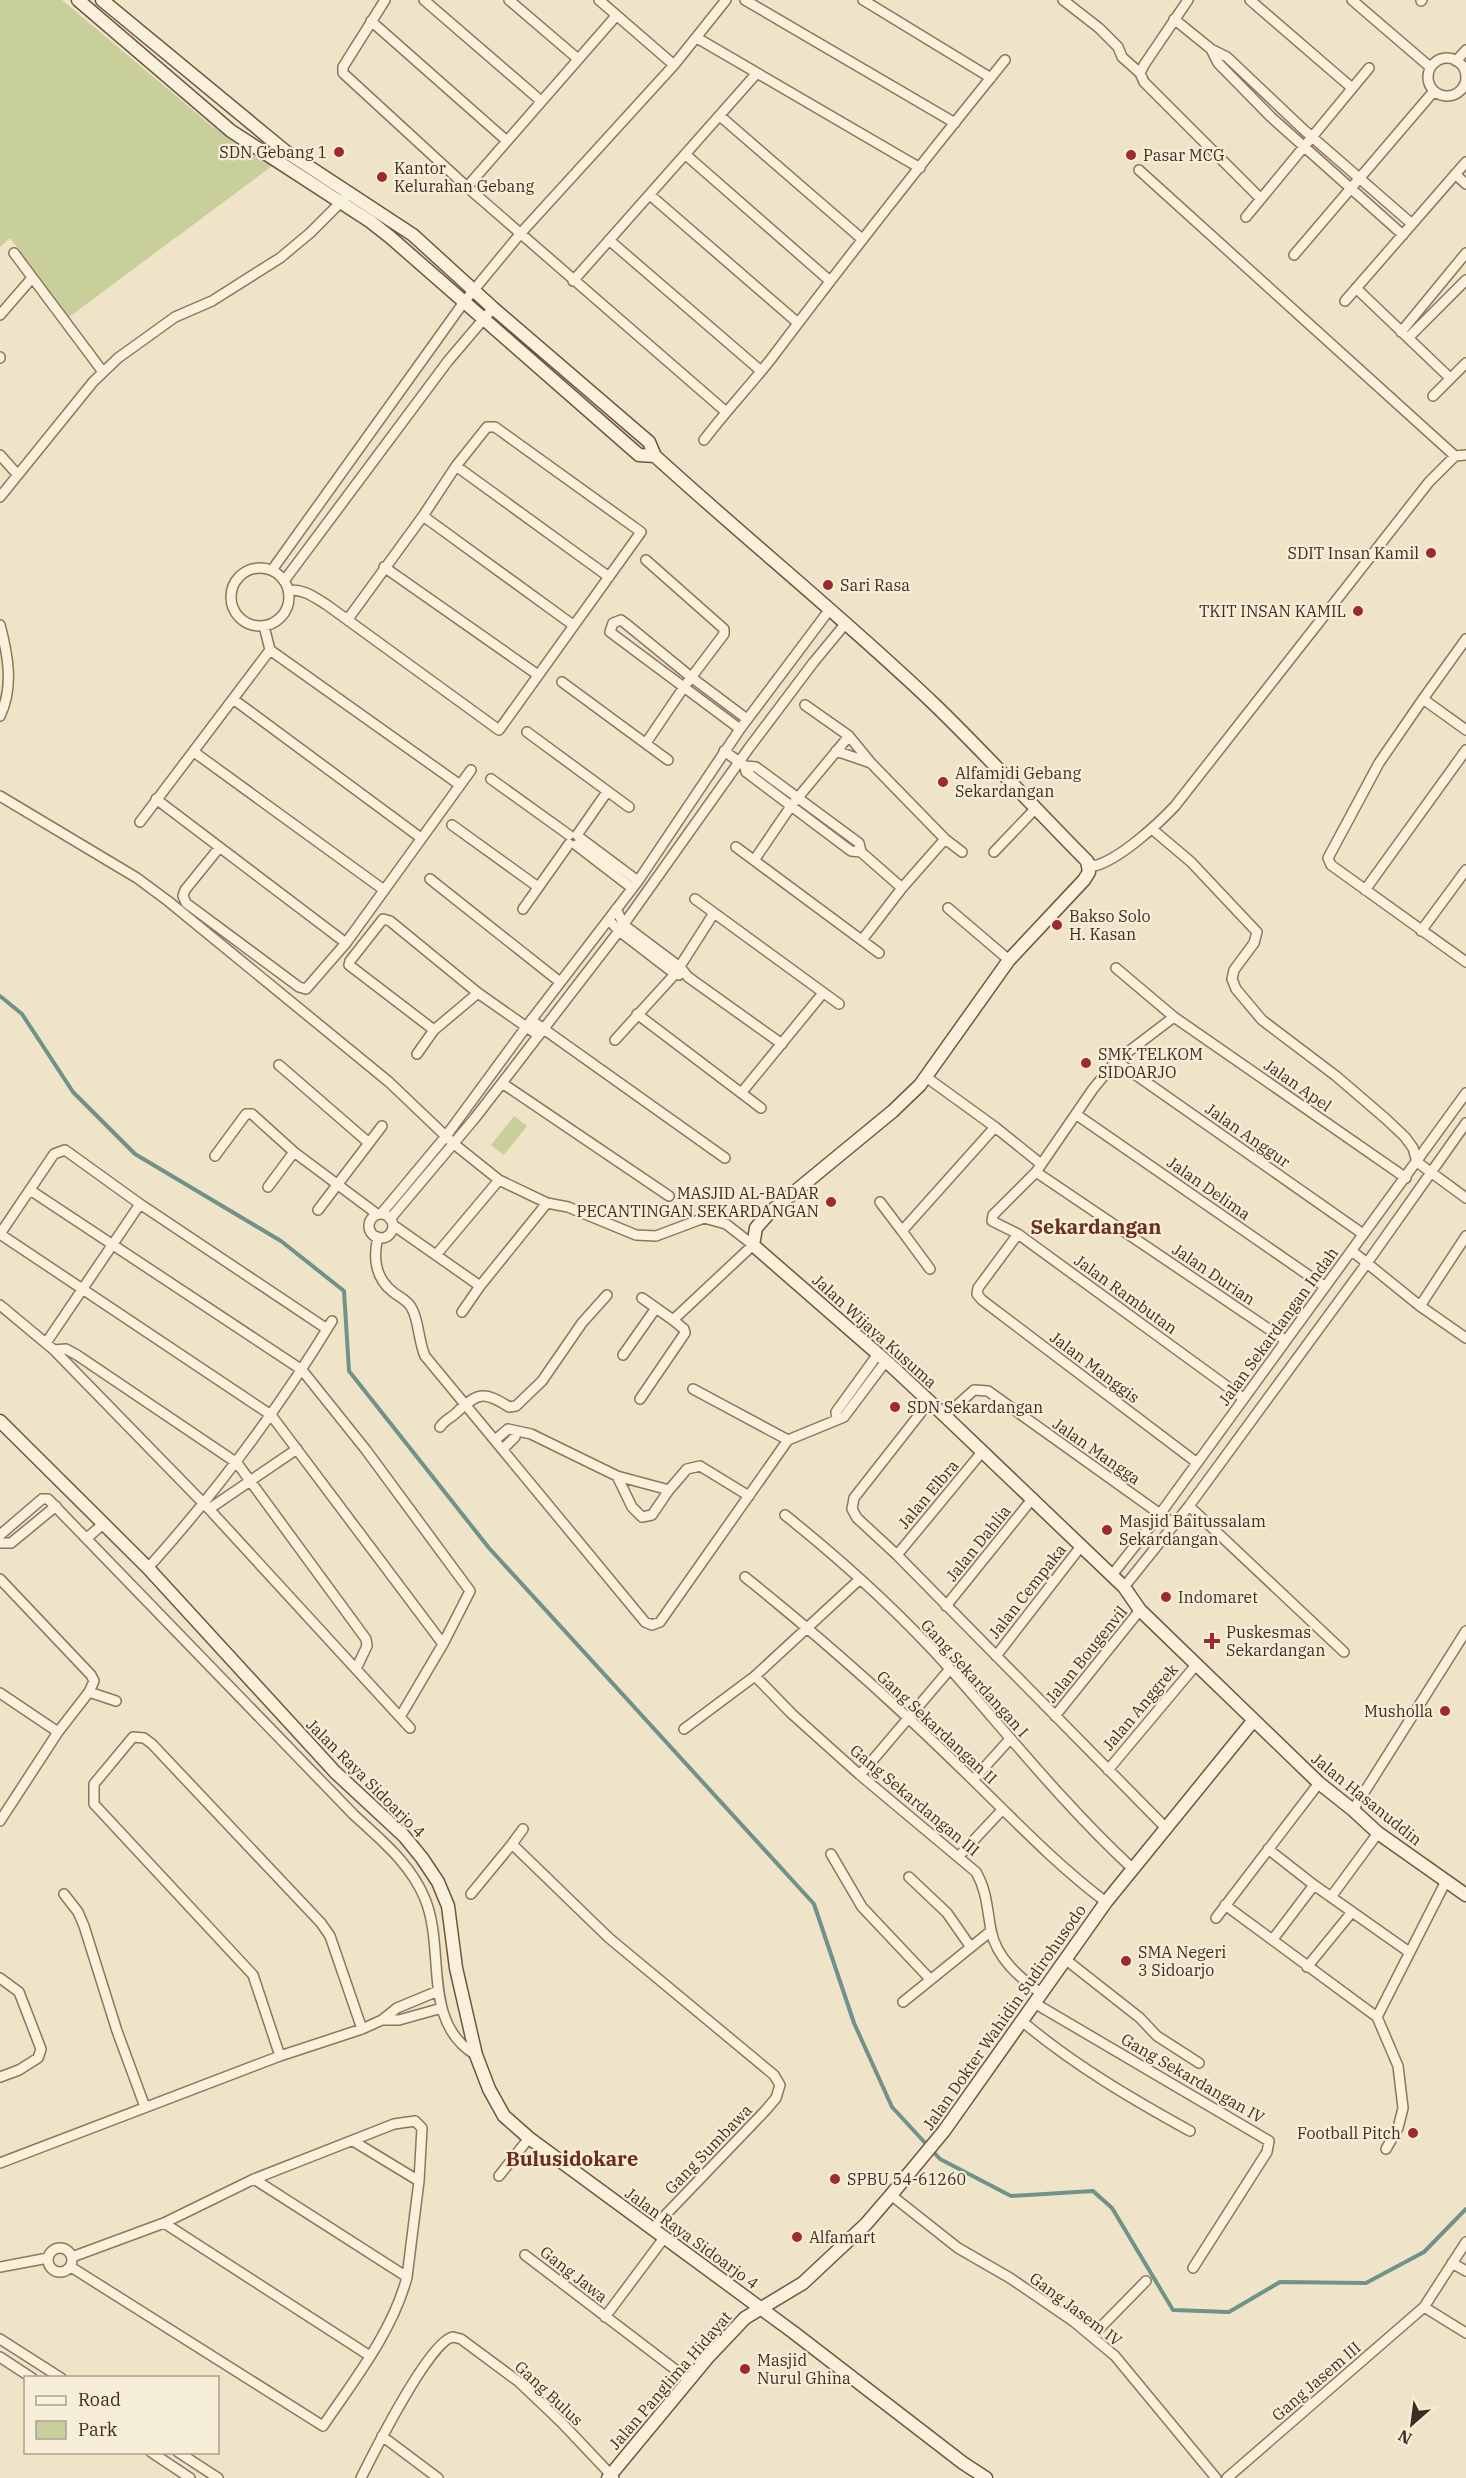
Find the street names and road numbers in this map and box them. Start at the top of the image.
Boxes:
street label: Jalan Apel [1260,1055,1336,1116]
street label: Jalan Anggur [1202,1098,1294,1172]
street label: Jalan Delima [1163,1152,1255,1224]
street label: Jalan Durian [1169,1239,1259,1309]
street label: Jalan Sekardangan Indah [1214,1243,1342,1409]
street label: Jalan Rambutan [1071,1250,1181,1338]
street label: Jalan Wijaya Kusuma [809,1270,942,1392]
street label: Jalan Manggis [1046,1327,1144,1407]
street label: Jalan Mangga [1049,1413,1145,1489]
street label: Jalan Elbra [893,1455,963,1533]
street label: Jalan Dahlia [941,1501,1015,1585]
street label: Jalan Cempaka [984,1540,1070,1642]
street label: Jalan Bougenvil [1041,1601,1131,1706]
street label: Gang Sekardangan I [917,1615,1033,1741]
street label: Jalan Anggrek [1098,1659,1182,1754]
street label: Gang Sekardangan II [873,1666,1001,1788]
street label: Jalan Raya Sidoarjo 4 [302,1714,430,1842]
street label: Gang Sekardangan III [846,1740,984,1860]
street label: Jalan Hasanuddin [1308,1748,1426,1850]
street label: Jalan Dokter Wahidin Sudirohusodo [918,1900,1090,2134]
street label: Gang Sekardangan IV [1118,2029,1269,2127]
street label: Gang Sumbawa [660,2100,756,2198]
street label: Jalan Raya Sidoarjo 4 [621,2183,763,2293]
street label: Gang Jawa [536,2242,612,2307]
street label: Gang Jasem IV [1026,2268,1126,2350]
street label: Jalan Panglima Hidayat [604,2306,736,2453]
street label: Gang Jasem III [1268,2337,1364,2425]
street label: Gang Bulus [511,2356,587,2430]

